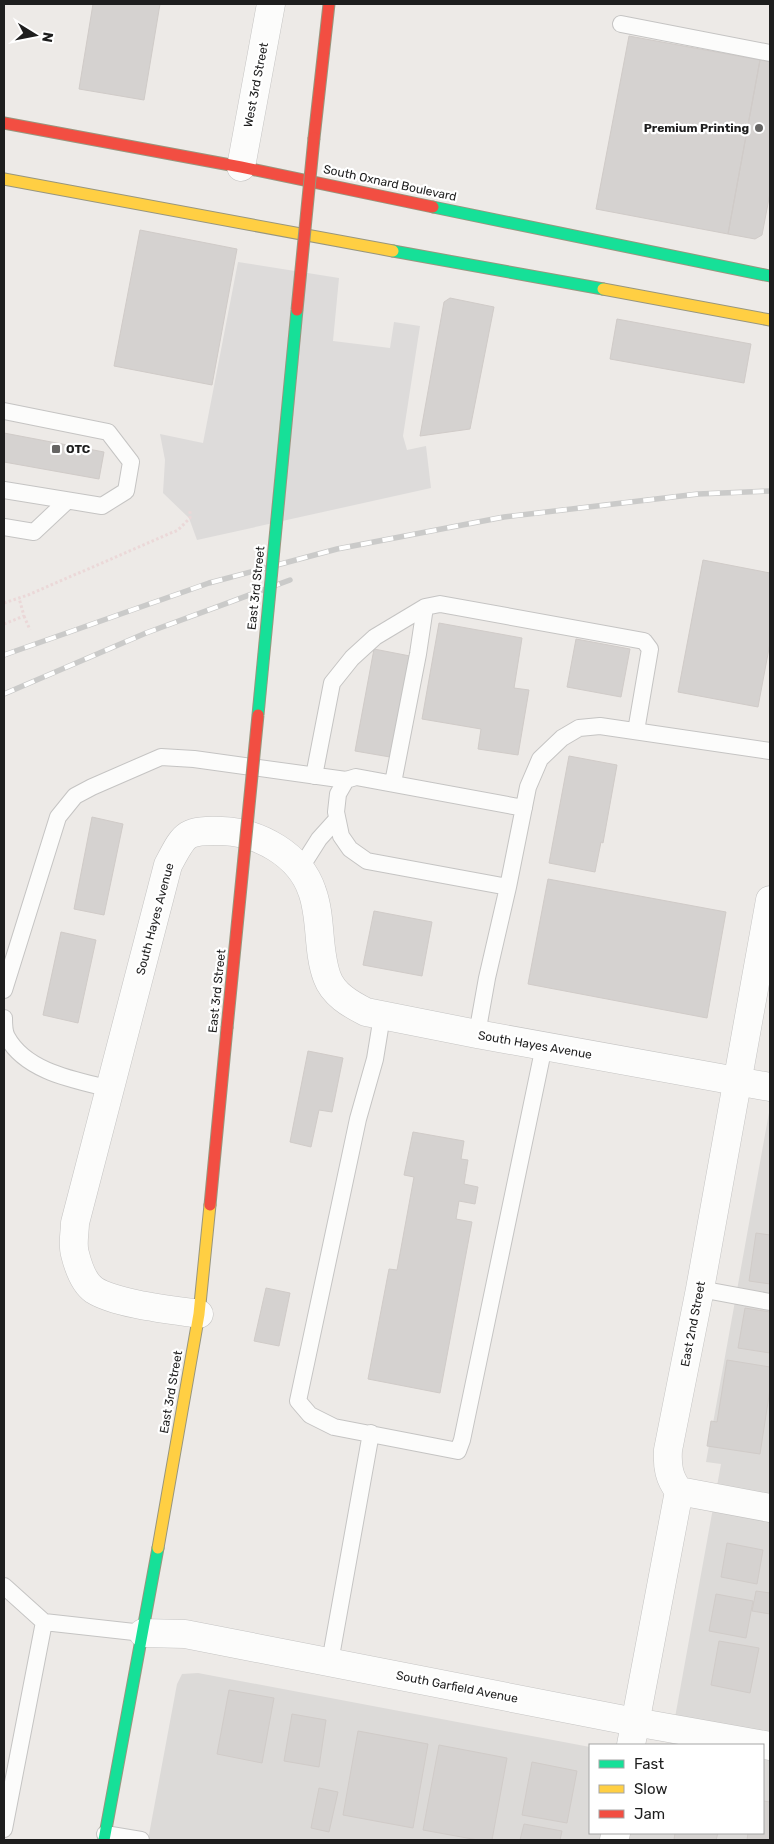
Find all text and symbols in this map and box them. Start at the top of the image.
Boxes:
north arrow [10,10,60,60]
text: N [38,31,57,44]
street label: West 3rd Street [241,41,271,129]
place label: Premium Printing [644,121,749,135]
marker: Premium Printing [753,122,765,134]
street label: South Oxnard Boulevard [322,162,458,204]
place label: OTC [66,442,91,456]
marker: OTC [50,443,62,455]
street label: East 3rd Street [245,545,267,631]
street label: South Hayes Avenue [133,861,177,977]
street label: East 3rd Street [206,948,228,1034]
street label: South Hayes Avenue [477,1028,593,1062]
street label: East 2nd Street [678,1280,708,1368]
street label: East 3rd Street [157,1349,185,1435]
street label: South Garfield Avenue [395,1668,519,1706]
legend [589,1744,764,1834]
text: Fast [634,1755,664,1773]
text: Slow [634,1780,667,1798]
text: Jam [634,1805,665,1823]

